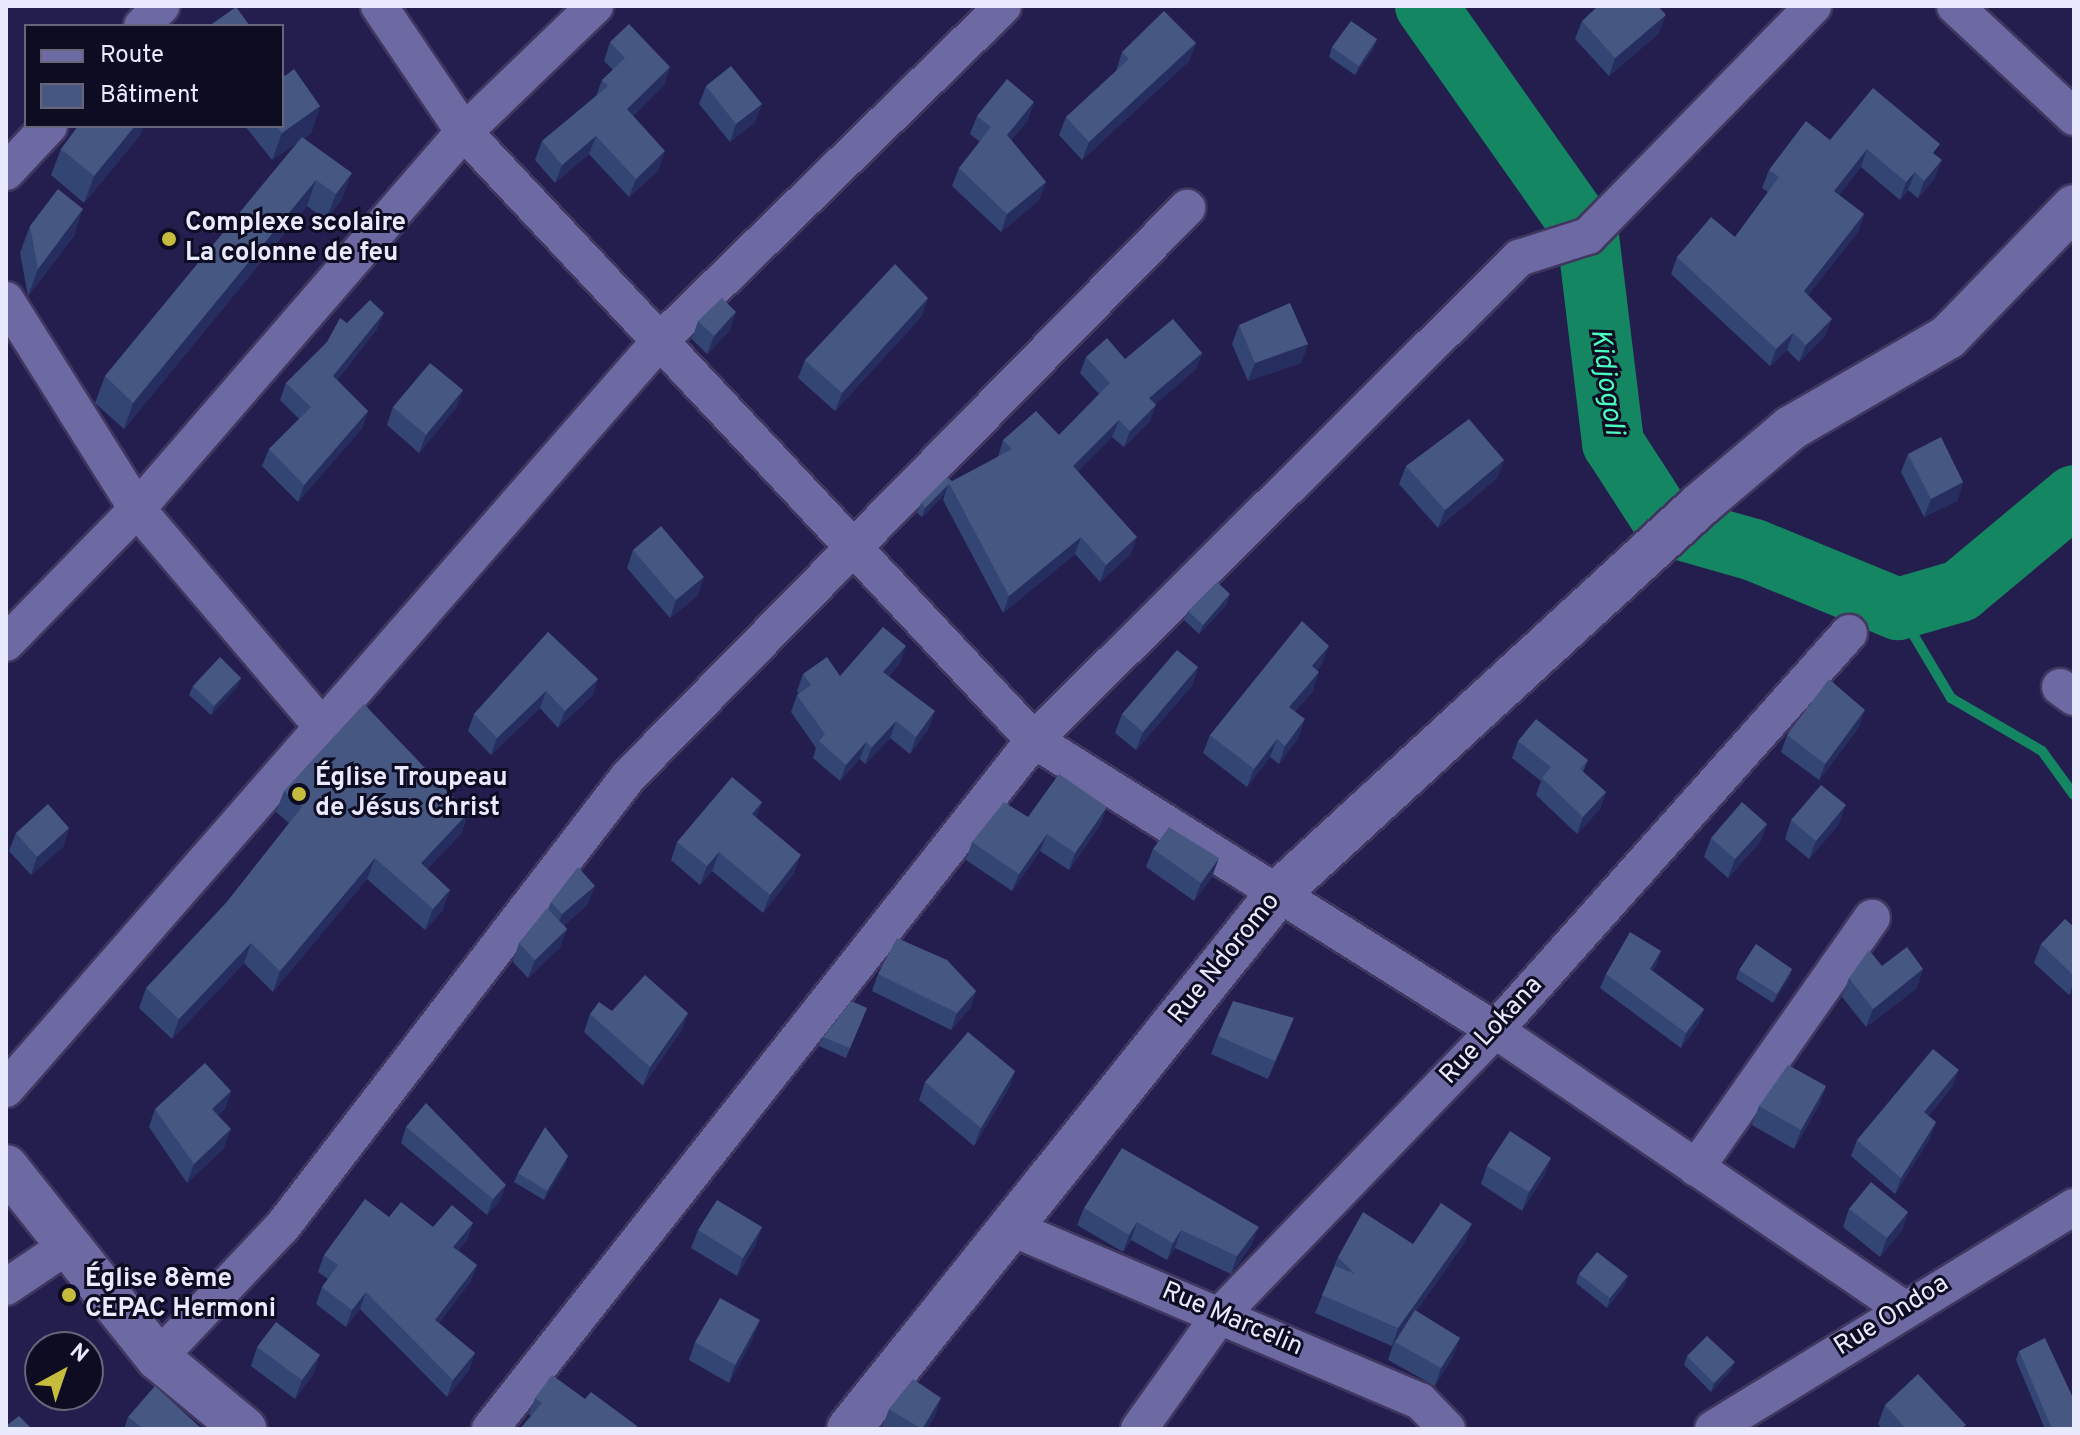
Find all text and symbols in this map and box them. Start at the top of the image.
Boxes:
legend [24,24,284,128]
text: Route [100,41,164,71]
text: Bâtiment [100,81,199,111]
place label: Complexe scolaire La colonne de feu [185,208,406,270]
marker: Complexe scolaire La colonne de feu [160,230,178,248]
water label: Kidjogoli [1582,327,1630,437]
place label: Église Troupeau de Jésus Christ [315,763,507,824]
marker: Église Troupeau de Jésus Christ [290,785,308,803]
street label: Rue Ndoromo [1163,887,1287,1031]
street label: Rue Lokana [1434,971,1550,1091]
place label: Église 8ème CEPAC Hermoni [85,1264,276,1326]
street label: Rue Ondoa [1829,1269,1955,1363]
street label: Rue Marcelin [1157,1276,1307,1364]
marker: Église 8ème CEPAC Hermoni [60,1286,78,1304]
north arrow [24,1331,104,1411]
text: N [64,1338,93,1369]

